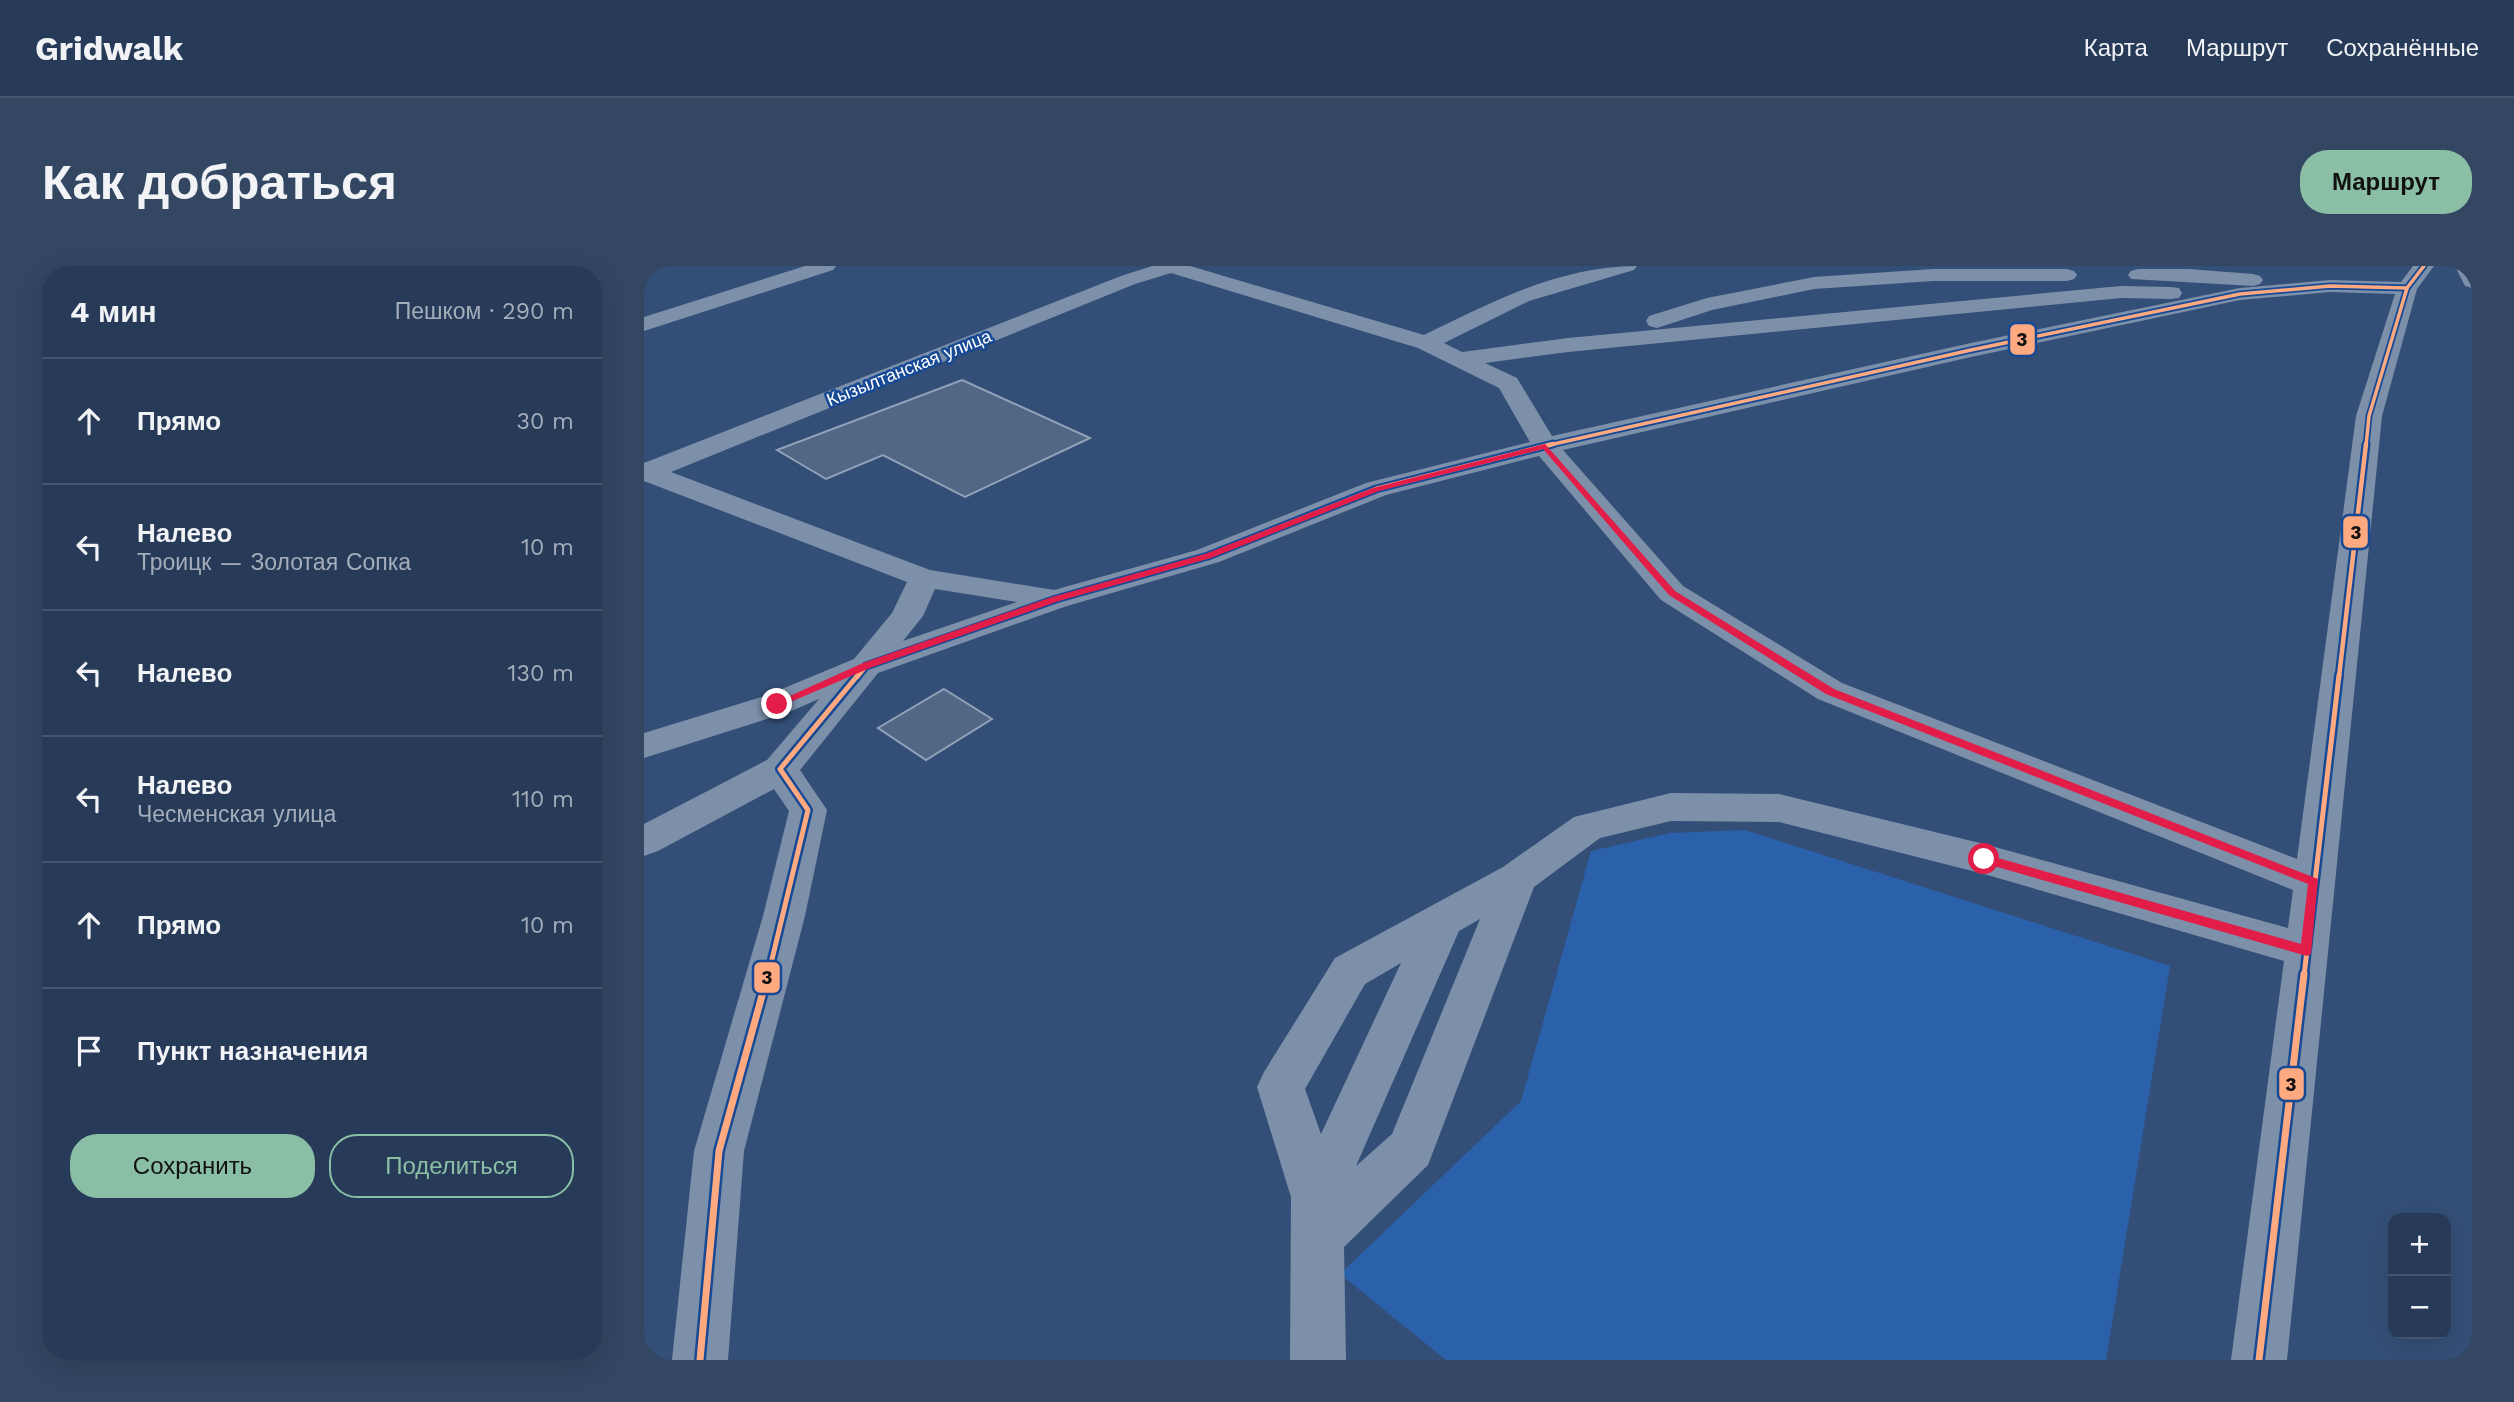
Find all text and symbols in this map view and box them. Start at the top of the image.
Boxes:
text: Gridwalk [35,29,183,68]
text: Карта [2084,34,2148,62]
text: Маршрут [2186,34,2288,62]
text: Сохранённые [2326,34,2479,62]
button: Маршрут [2300,150,2472,214]
text: Как добраться [42,153,397,211]
text: 4 мин [70,294,157,329]
text: Пешком · 290 m [395,298,574,325]
line badge: 3 [2009,323,2036,356]
street label: Кызылтанская улица [823,325,995,410]
text: 3 [2016,328,2028,351]
icon: ahead [70,402,108,440]
text: Прямо [137,406,221,436]
text: 30 m [517,408,574,435]
line badge: 3 [2342,515,2369,549]
text: Налево [137,518,232,548]
text: 3 [2350,521,2362,544]
icon: left [70,528,108,566]
text: 10 m [521,534,574,561]
text: Троицк — Золотая Сопка [137,549,411,576]
icon: left [70,654,108,692]
text: Налево [137,658,232,688]
text: 130 m [508,660,574,687]
route end [761,688,792,719]
text: Налево [137,770,232,800]
icon: left [70,780,108,818]
text: 110 m [512,786,574,813]
text: Чесменская улица [137,801,336,828]
route start [1968,843,1999,874]
icon: ahead [70,906,108,944]
text: Прямо [137,910,221,940]
text: 10 m [521,912,574,939]
line badge: 3 [753,961,781,994]
text: 3 [761,966,773,989]
icon: arrive [70,1032,108,1070]
text: Пункт назначения [137,1036,368,1066]
line badge: 3 [2278,1067,2305,1101]
text: 3 [2285,1073,2297,1096]
button: Сохранить [70,1134,315,1198]
button: Поделиться [329,1134,574,1198]
map controls [2388,1213,2451,1339]
button: + [2388,1213,2451,1276]
button: − [2388,1276,2451,1339]

